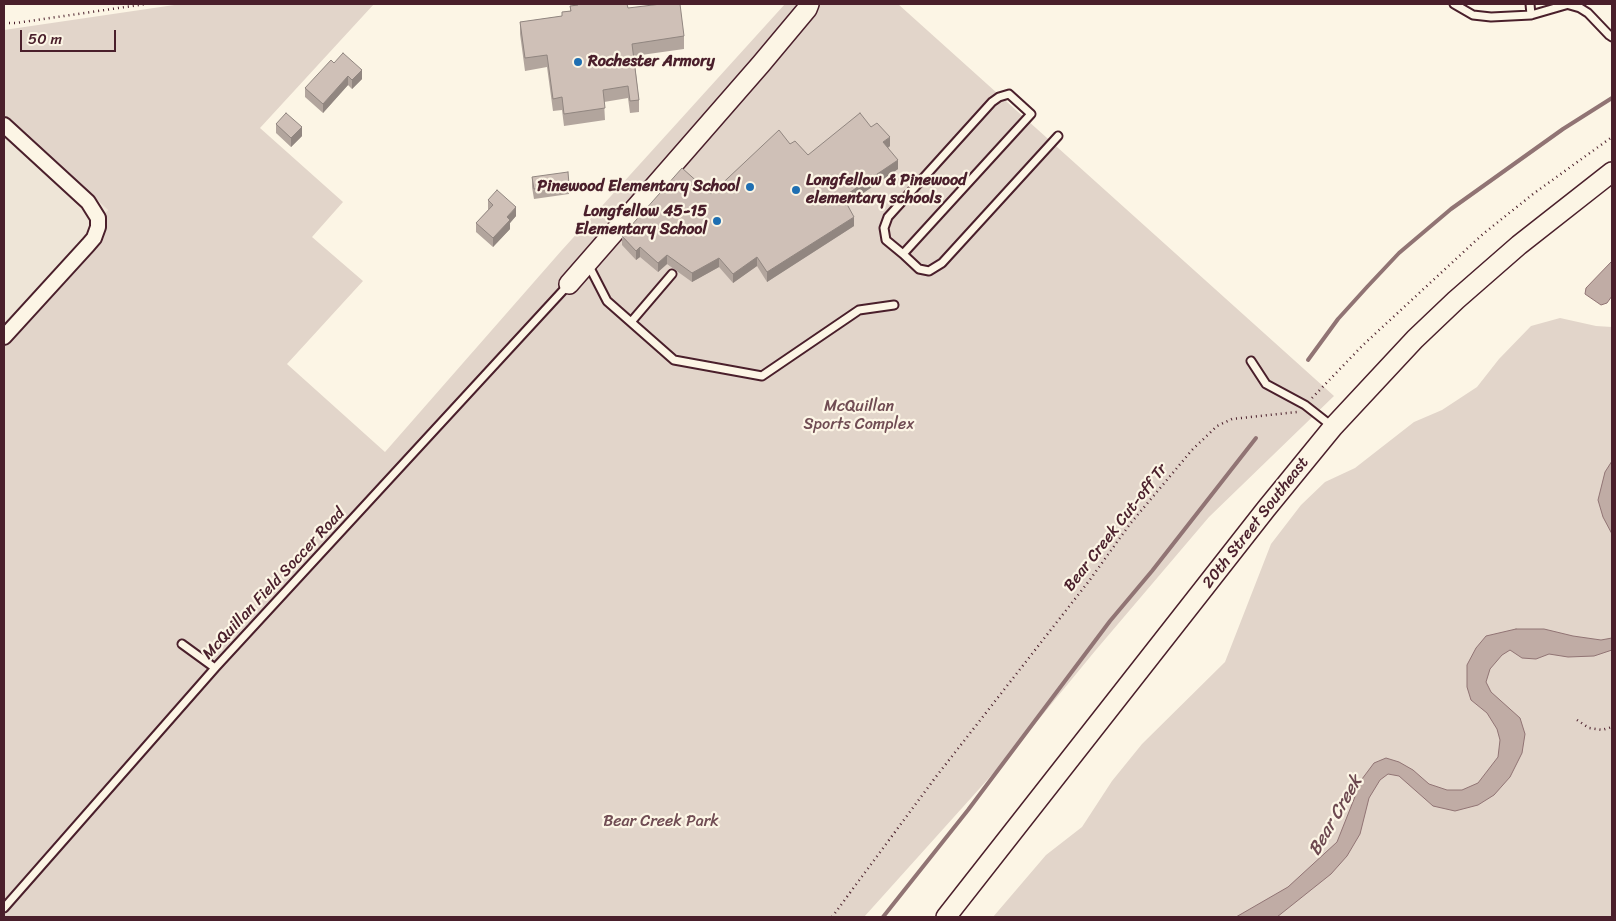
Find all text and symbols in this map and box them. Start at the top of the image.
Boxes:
scale bar [22,20,119,52]
text: 50 m [28,26,62,52]
place label: Rochester Armory [588,52,715,72]
marker: Rochester Armory [572,56,584,68]
place label: Longfellow & Pinewood elementary schools [806,171,966,209]
place label: Pinewood Elementary School [537,177,740,197]
marker: Pinewood Elementary School [744,181,756,193]
marker: Longfellow & Pinewood elementary schools [790,184,802,196]
place label: Longfellow 45-15 Elementary School [575,202,707,240]
marker: Longfellow 45-15 Elementary School [711,215,723,227]
park label: McQuillan Sports Complex [804,397,914,435]
street label: 20th Street Southeast [1199,454,1313,592]
street label: Bear Creek Cut-off Tr [1060,461,1172,595]
street label: McQuillan Field Soccer Road [199,504,349,664]
water label: Bear Creek [1305,772,1367,860]
park label: Bear Creek Park [603,812,719,832]

